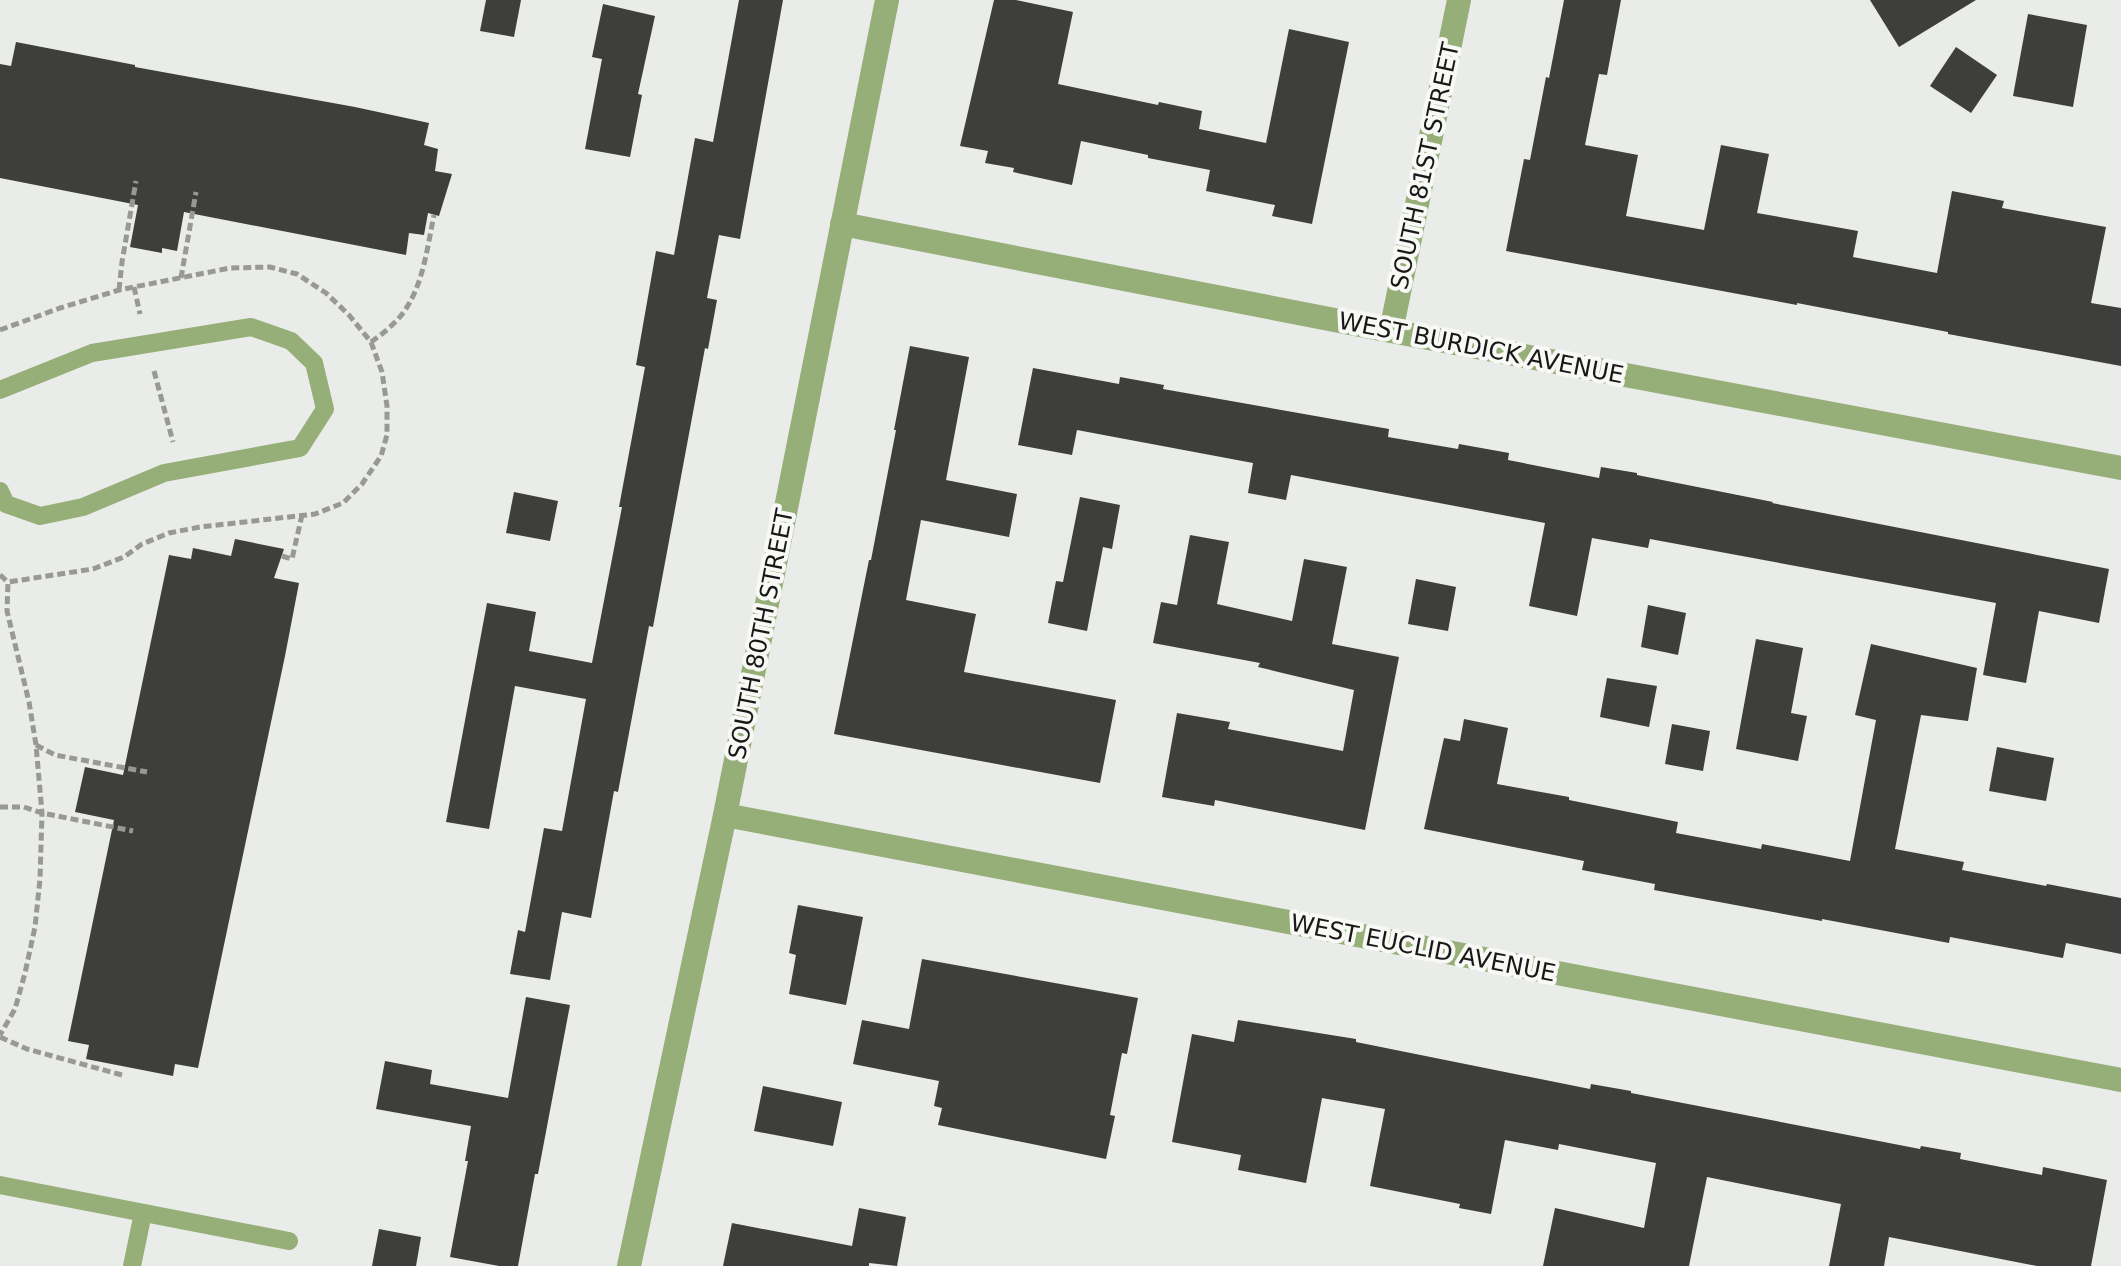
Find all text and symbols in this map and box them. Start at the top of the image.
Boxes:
street label: SOUTH 81ST STREET [1385,40,1465,292]
street label: WEST BURDICK AVENUE [1336,307,1626,389]
street label: SOUTH 80TH STREET [723,506,799,762]
street label: WEST EUCLID AVENUE [1288,909,1558,987]

